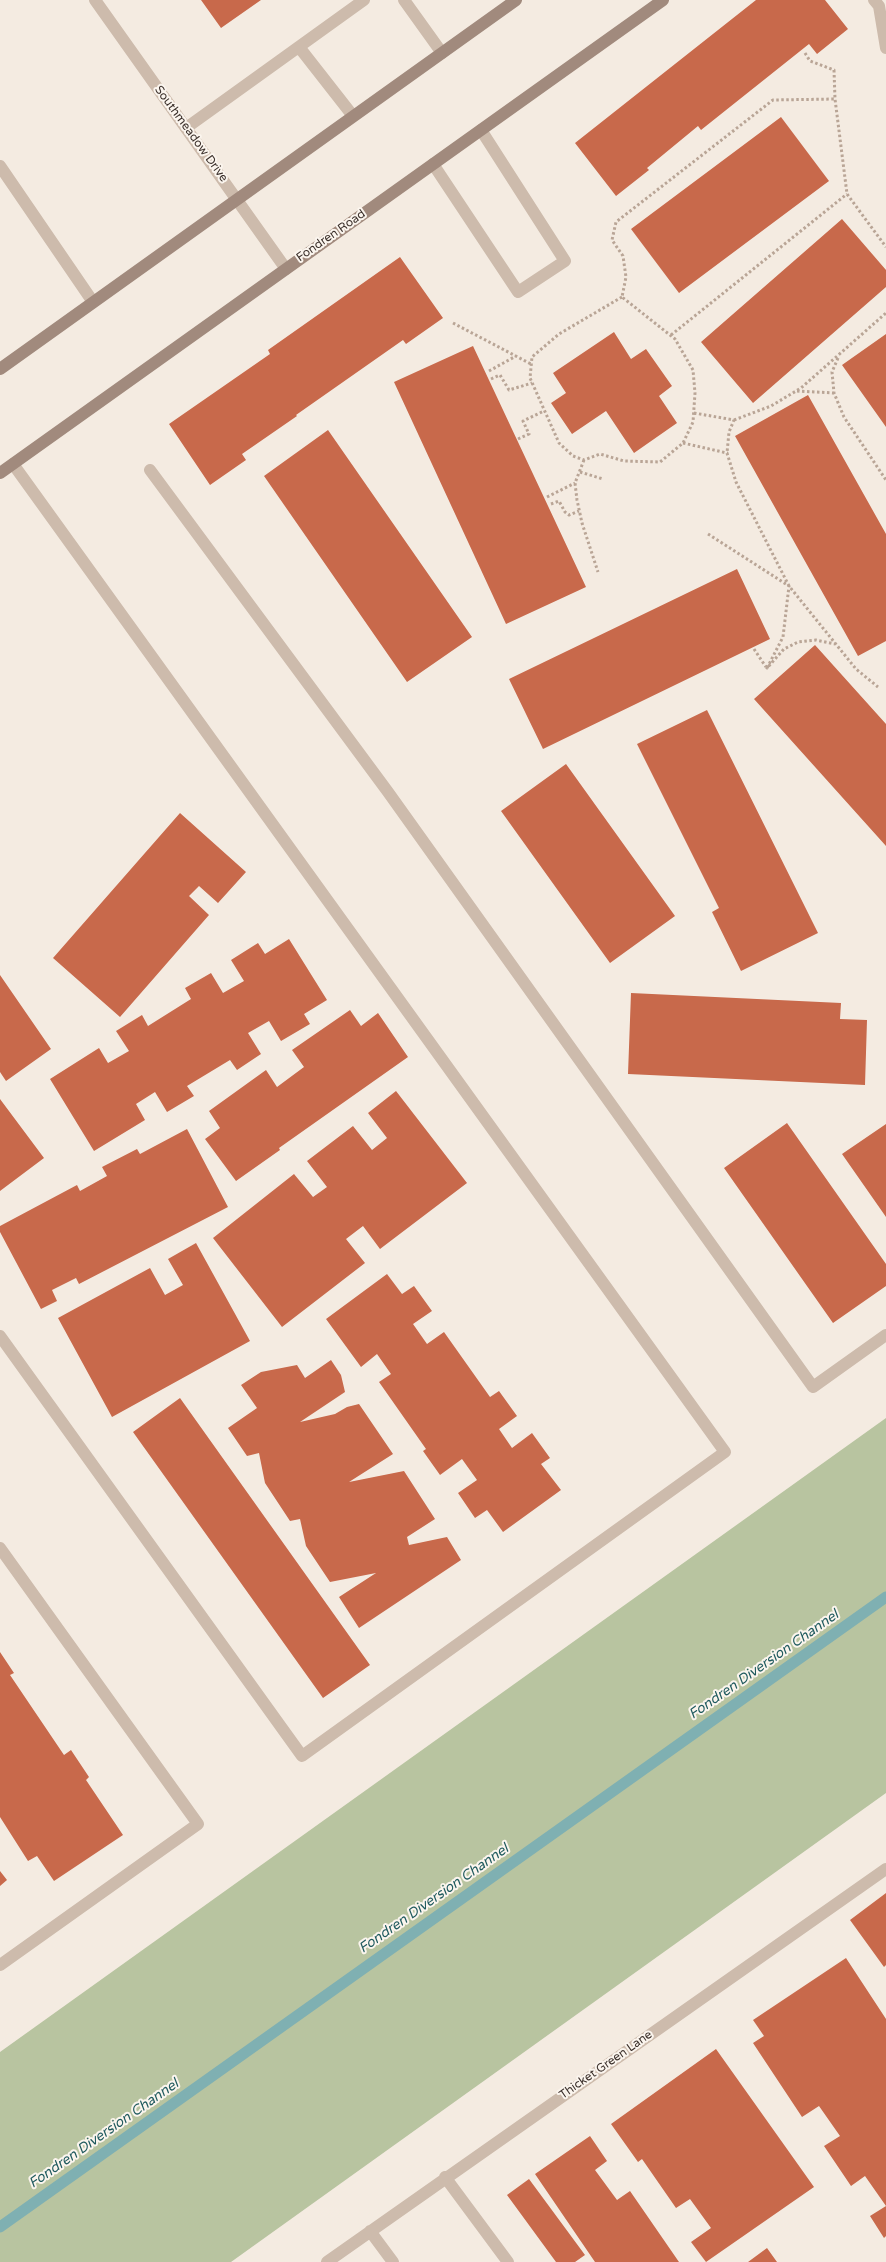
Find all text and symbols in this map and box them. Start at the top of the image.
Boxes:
street label: Southmeadow Drive [151,83,231,185]
street label: Fondren Road [294,207,368,265]
water label: Fondren Diversion Channel [686,1607,842,1723]
water label: Fondren Diversion Channel [356,1841,512,1957]
street label: Thicket Green Lane [557,2028,655,2102]
water label: Fondren Diversion Channel [26,2076,182,2192]

